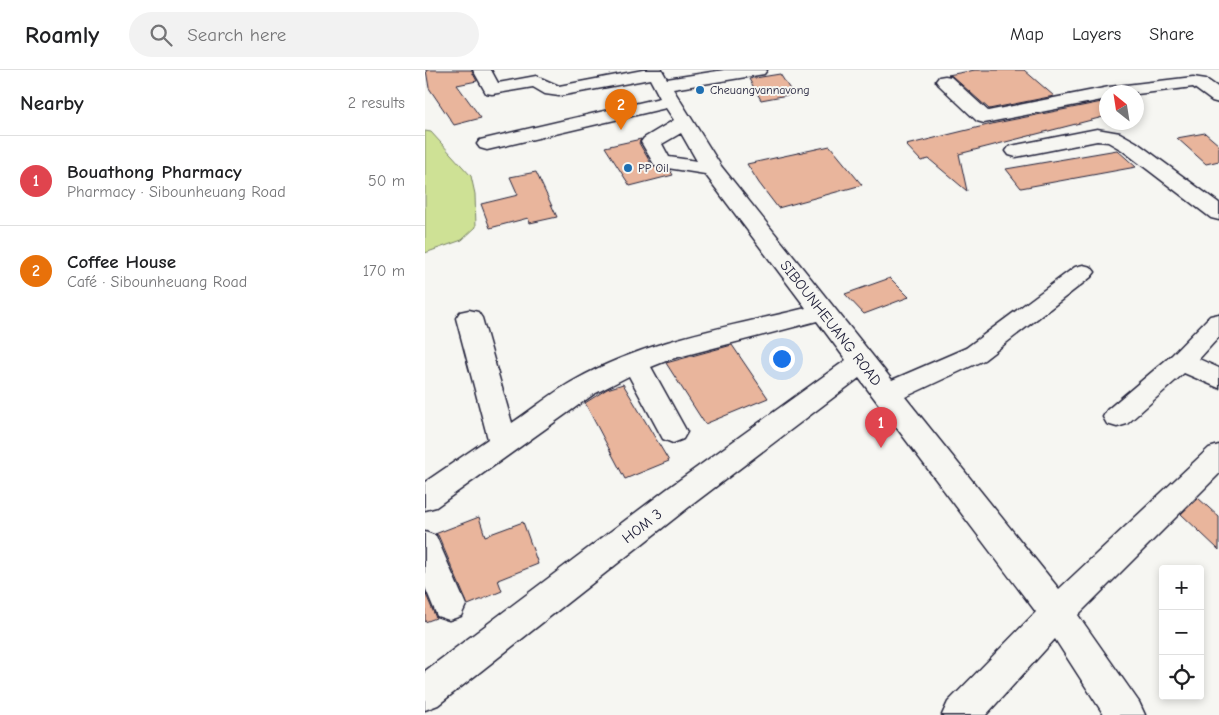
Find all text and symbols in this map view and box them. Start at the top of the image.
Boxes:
search box [129,12,479,57]
text: Roamly [25,21,99,49]
icon: search [147,21,175,49]
text: Search here [187,24,286,46]
text: Map [1010,24,1044,45]
text: Layers [1072,24,1121,45]
text: Share [1149,24,1194,45]
place label: Cheuangvannavong [710,83,810,97]
marker: Cheuangvannavong [694,84,706,96]
north arrow [1099,85,1144,130]
pin: 2 [605,89,637,130]
text: Nearby [20,91,84,115]
text: 2 results [348,94,405,112]
text: Bouathong Pharmacy [67,161,242,183]
place label: PP Oil [638,161,669,175]
marker: PP Oil [622,162,634,174]
text: 1 [33,172,39,190]
text: 50 m [368,172,405,190]
text: Pharmacy · Sibounheuang Road [67,183,286,201]
text: Coffee House [67,251,176,273]
street label: SIBOUNHEUANG ROAD [776,257,886,389]
text: 2 [32,262,40,280]
text: 170 m [363,262,405,280]
text: Café · Sibounheuang Road [67,273,247,291]
your location [769,346,795,372]
pin: 1 [865,407,897,448]
street label: HOM 3 [618,505,666,547]
map controls [1159,565,1204,700]
button: + [1159,565,1204,610]
button: − [1159,610,1204,655]
button: locate [1159,655,1204,700]

